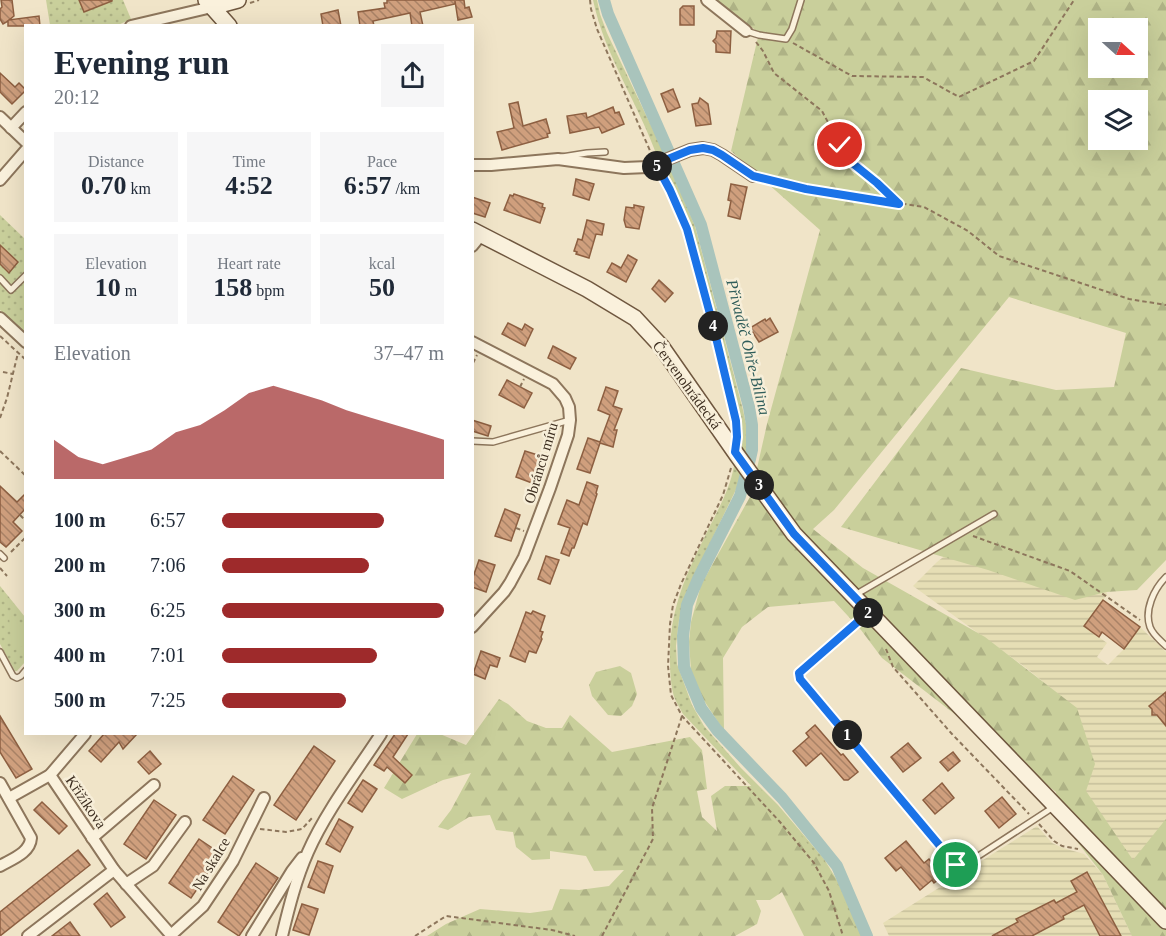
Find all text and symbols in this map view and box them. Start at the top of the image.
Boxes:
north arrow [1088,18,1148,78]
map controls [1088,18,1148,150]
button: share [381,44,444,107]
text: Evening run [54,45,229,81]
text: 20:12 [54,86,100,108]
button: layers [1088,90,1148,150]
pin [814,119,865,170]
icon: check [823,128,856,161]
pin: 5 [642,151,672,181]
text: Distance [88,153,144,170]
text: Time [232,153,266,170]
text: Pace [367,153,397,170]
text: 5 [653,157,661,174]
text: 0.70 [81,171,127,200]
text: 4:52 [225,171,273,200]
text: 6:57 [344,171,391,200]
text: km [127,180,151,197]
text: /km [391,180,420,197]
text: Elevation [85,255,147,272]
text: Heart rate [217,255,281,272]
text: kcal [369,255,395,272]
text: 10 [95,273,121,302]
text: 158 [213,273,252,302]
text: 50 [369,273,395,302]
water label: Přivaděč Ohře-Bílina [723,277,774,417]
text: m [121,282,137,299]
text: bpm [252,282,285,299]
pin: 4 [698,311,728,341]
text: 4 [709,317,717,334]
street label: Červenohrádecká [650,338,725,432]
text: Elevation [54,342,131,364]
text: 37–47 m [373,342,444,364]
street label: Obránců míru [521,420,561,505]
pin: 3 [744,470,774,500]
text: 3 [755,476,763,493]
text: 100 m [54,509,106,531]
text: 6:57 [150,509,186,531]
text: 200 m [54,554,106,576]
text: 7:06 [150,554,186,576]
pin: 2 [853,598,883,628]
text: 300 m [54,599,106,621]
text: 6:25 [150,599,186,621]
text: 2 [864,604,872,621]
text: 400 m [54,644,106,666]
text: 7:01 [150,644,186,666]
text: 500 m [54,689,106,711]
text: 7:25 [150,689,186,711]
pin: 1 [832,720,862,750]
text: 1 [843,726,851,743]
street label: Křižíkova [63,773,110,832]
street label: Na skalce [189,834,233,893]
pin [930,839,981,890]
icon: arrive [939,848,972,881]

